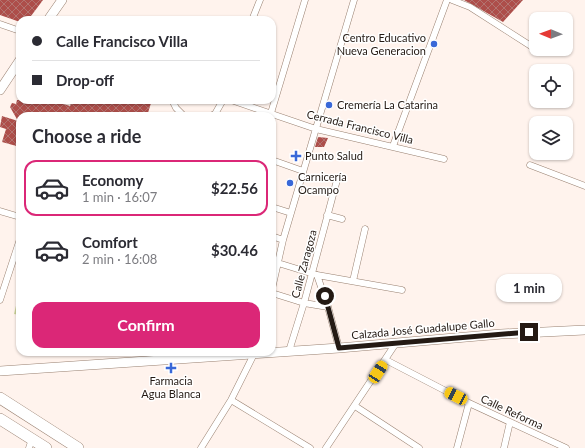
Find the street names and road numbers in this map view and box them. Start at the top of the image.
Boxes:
street label: Cerrada Francisco Villa [305,107,415,146]
street label: Calle Zaragoza [288,228,319,299]
street label: Calzada José Guadalupe Gallo [351,316,495,341]
street label: Calle Reforma [479,391,545,432]

